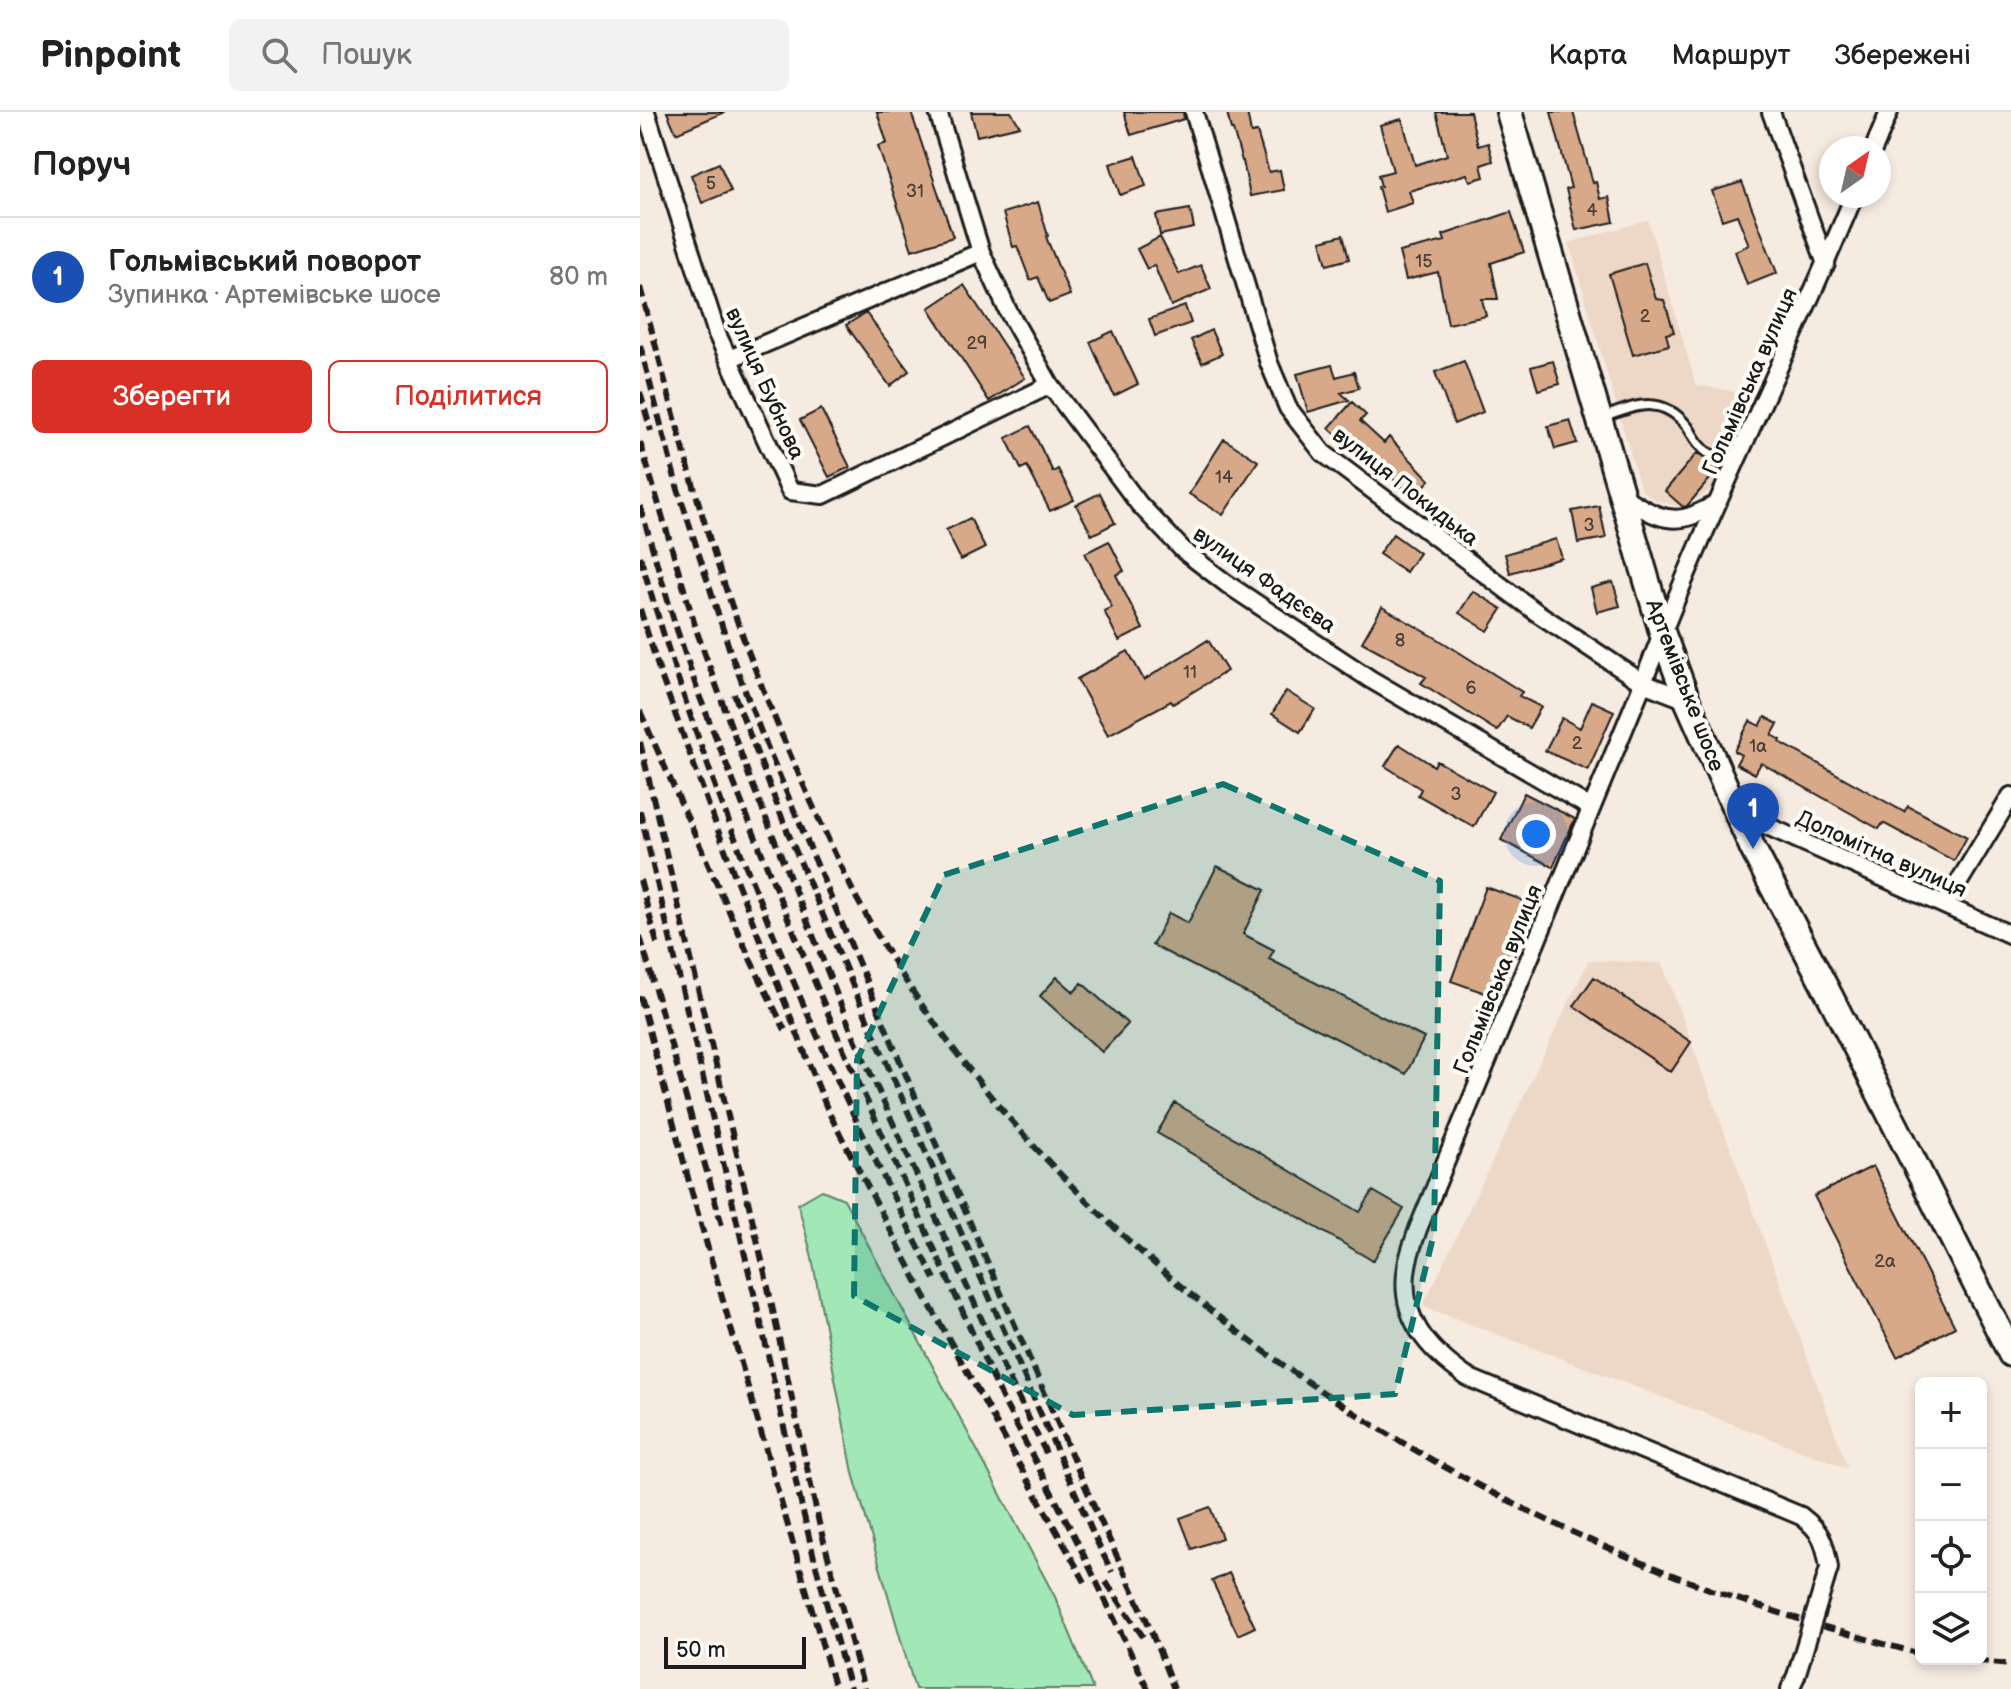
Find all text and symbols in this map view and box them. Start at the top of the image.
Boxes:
search box [229,19,789,91]
text: Pinpoint [40,33,181,78]
icon: search [257,33,301,77]
text: Пошук [321,37,412,73]
text: Карта [1549,39,1627,72]
text: Маршрут [1671,39,1790,72]
text: Збережені [1834,39,1971,72]
north arrow [1819,136,1891,208]
text: Поруч [32,144,131,185]
house number: 5 [706,173,716,194]
house number: 31 [906,181,924,202]
house number: 4 [1587,200,1598,221]
text: Гольмівський поворот [108,244,421,280]
house number: 15 [1415,251,1433,272]
text: 1 [53,262,63,293]
text: 80 m [549,262,608,293]
text: Зупинка · Артемівське шосе [108,280,441,311]
street label: Гольмівська вулиця [1697,284,1804,479]
street label: вулиця Бубнова [719,303,810,464]
house number: 2 [1640,306,1651,327]
house number: 29 [966,333,988,354]
button: Зберегти [32,360,312,433]
button: Поділитися [328,360,608,433]
street label: вулиця Покидька [1327,422,1484,553]
house number: 14 [1215,467,1233,488]
house number: 3 [1583,515,1595,536]
street label: вулиця Фадєєва [1187,521,1341,640]
street label: Артемівське шосе [1639,595,1730,775]
house number: 8 [1395,630,1405,651]
house number: 11 [1183,662,1197,683]
house number: 6 [1466,678,1477,699]
house number: 2 [1572,733,1583,754]
house number: 1а [1749,736,1767,757]
pin: 1 [1727,783,1779,849]
house number: 3 [1450,784,1462,805]
street label: Доломітна вулиця [1792,805,1971,904]
your location [1516,814,1556,854]
street label: Гольмівська вулиця [1448,881,1549,1078]
house number: 2а [1874,1251,1896,1272]
map controls [1915,1377,1987,1665]
button: + [1915,1377,1987,1449]
button: − [1915,1449,1987,1521]
button: locate [1915,1521,1987,1593]
button: layers [1915,1593,1987,1665]
scale bar [664,1633,806,1669]
text: 50 m [676,1637,726,1664]

